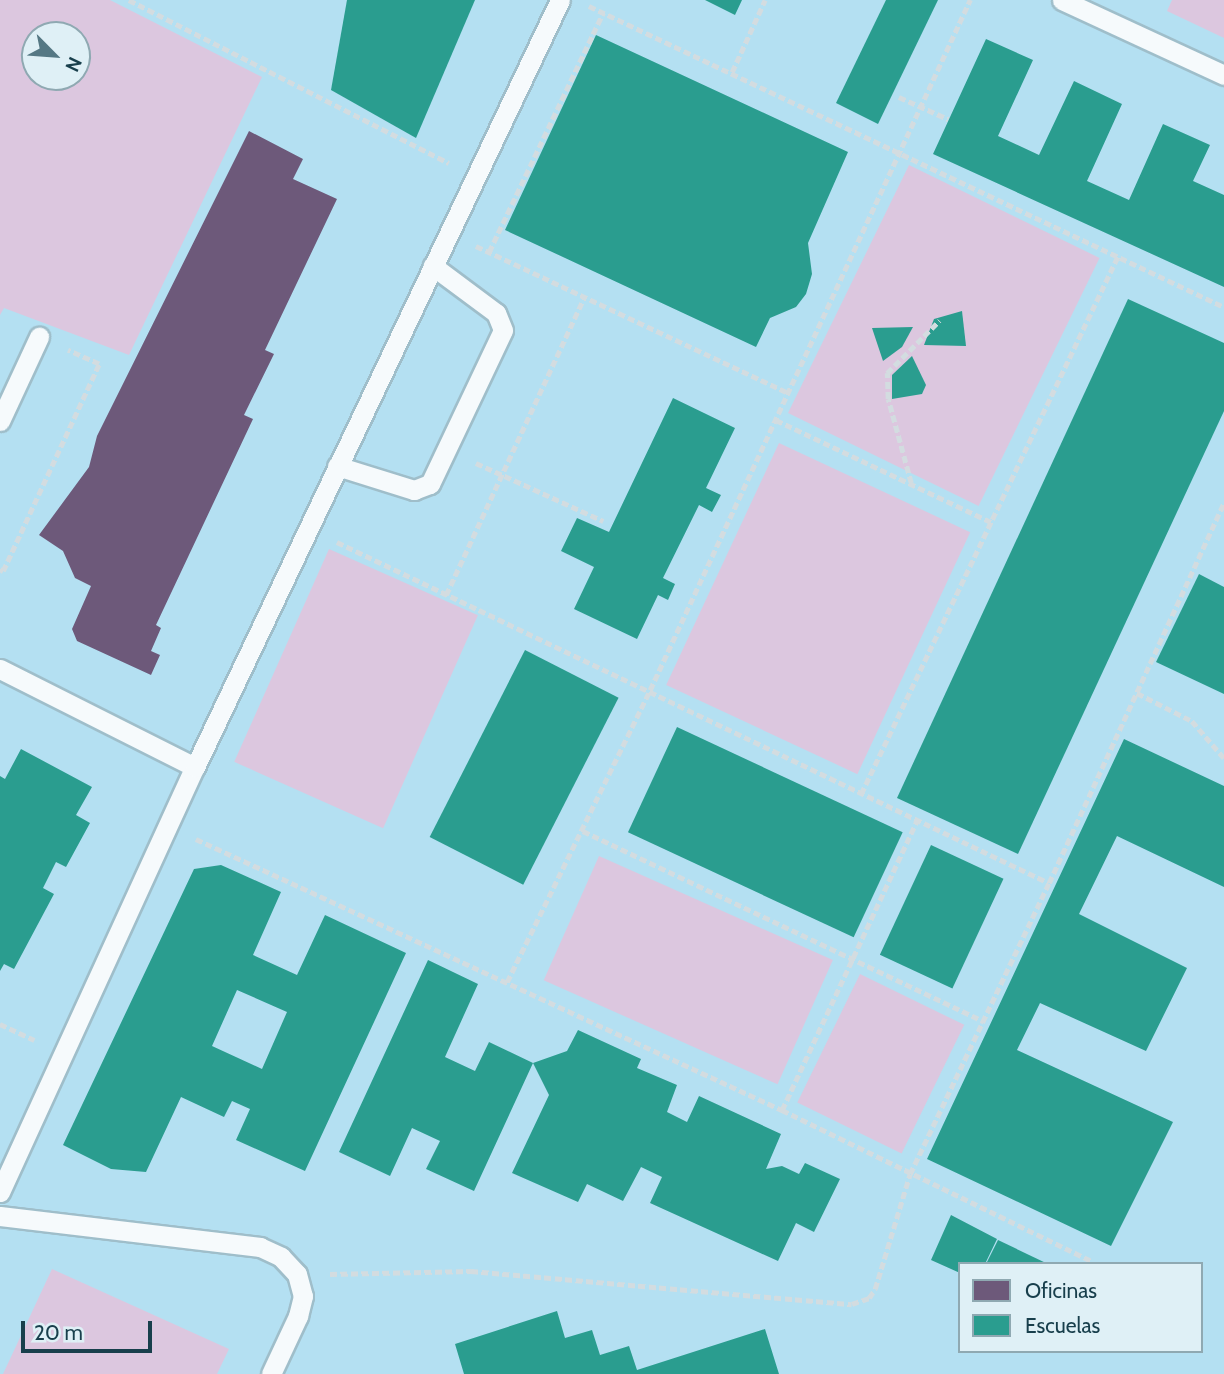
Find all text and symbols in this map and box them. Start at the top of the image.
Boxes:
north arrow [21,21,91,91]
text: N [60,53,87,75]
legend [958,1262,1203,1353]
text: Oficinas [1025,1278,1097,1303]
scale bar [24,1308,156,1352]
text: Escuelas [1025,1313,1100,1338]
text: 20 m [34,1320,83,1345]

